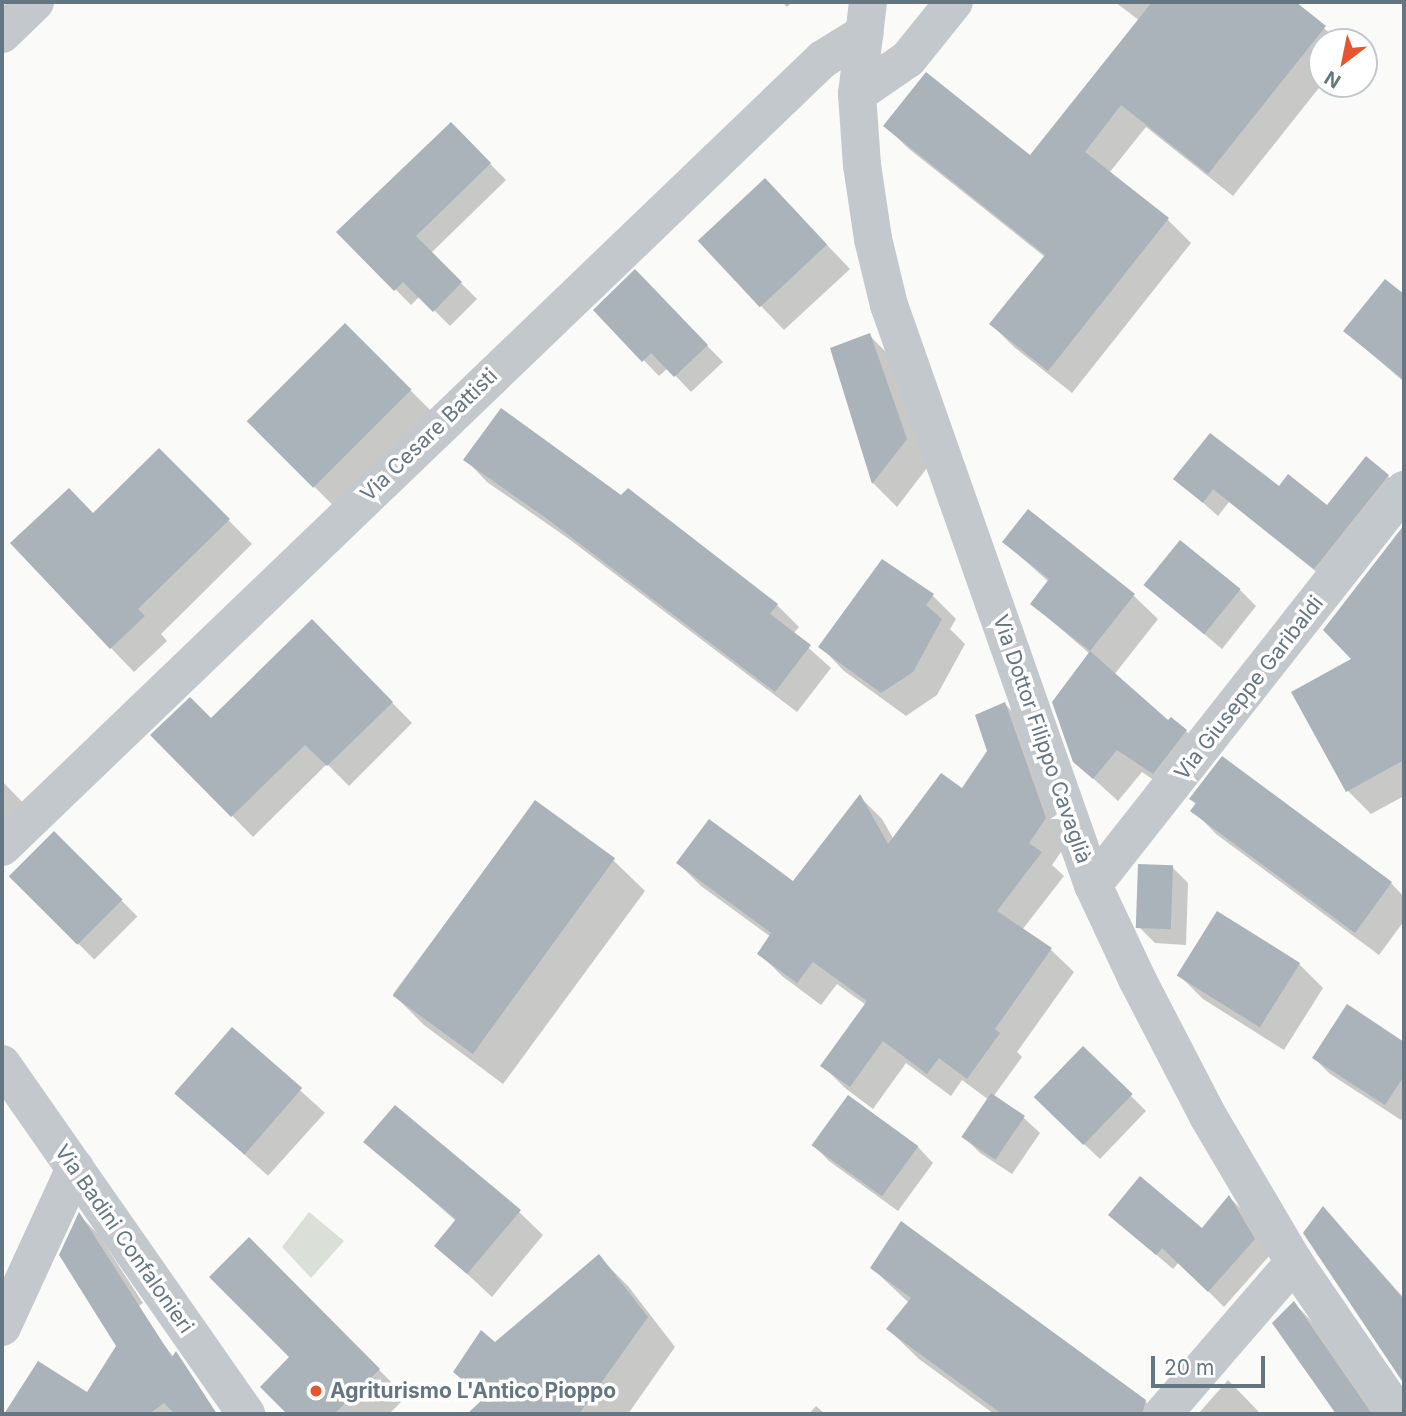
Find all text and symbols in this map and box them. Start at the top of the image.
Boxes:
north arrow [1308,28,1378,98]
text: N [1320,66,1345,93]
street label: Via Cesare Battisti [355,363,503,507]
street label: Via Giuseppe Garibaldi [1169,591,1329,785]
street label: Via Dottor Filippo Cavaglià [988,611,1096,867]
street label: Via Badini Confalonieri [49,1140,199,1338]
scale bar [1154,1342,1268,1386]
text: 20 m [1164,1355,1214,1380]
place label: Agriturismo L'Antico Pioppo [330,1378,616,1404]
marker: Agriturismo L'Antico Pioppo [308,1383,324,1399]

